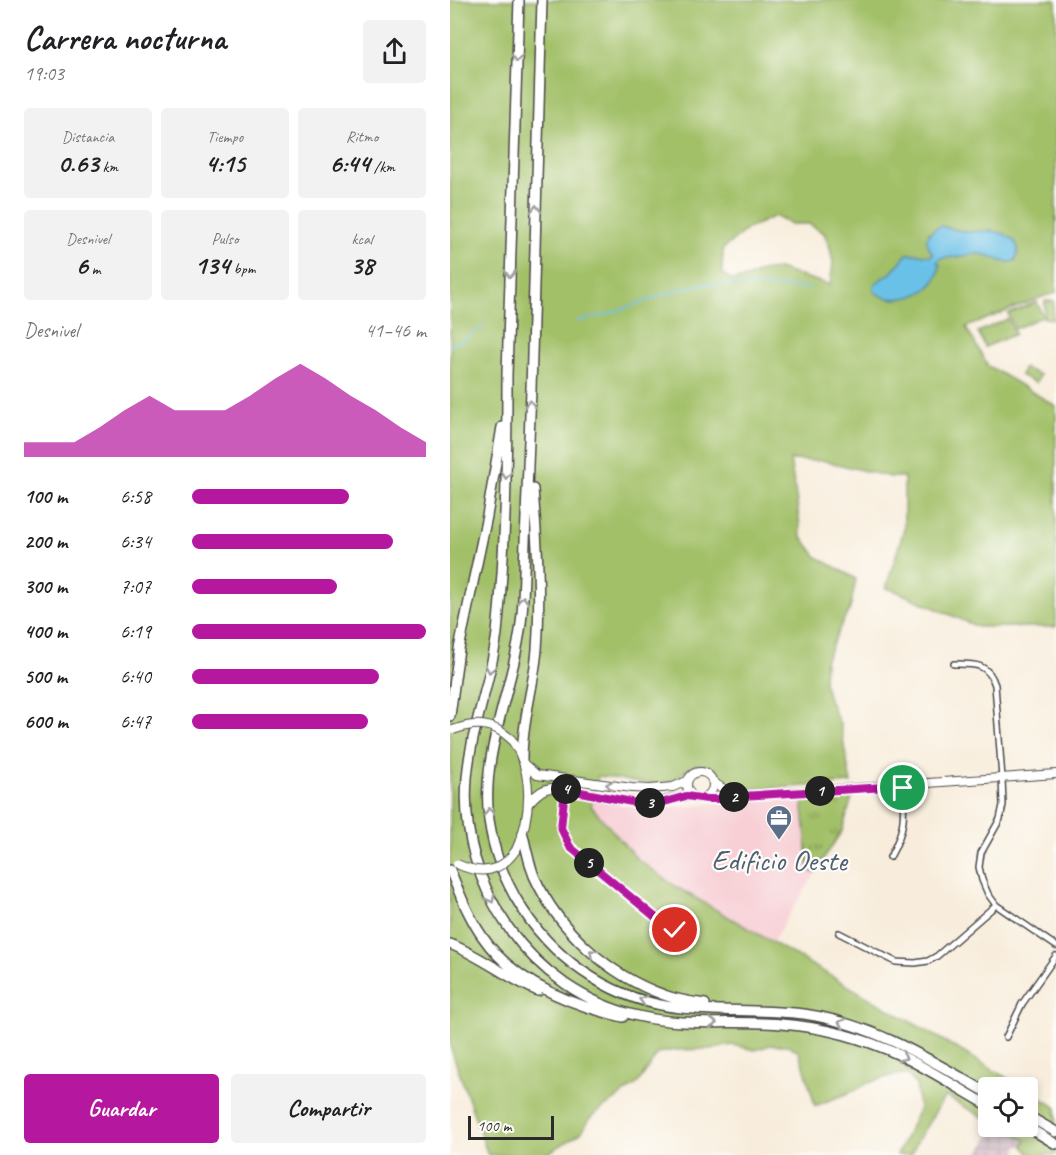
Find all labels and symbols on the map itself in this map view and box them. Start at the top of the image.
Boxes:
one-way arrow [510,54,523,63]
one-way arrow [529,204,542,213]
one-way arrow [503,270,516,279]
one-way arrow [524,399,537,408]
one-way arrow [499,470,512,479]
one-way arrow [517,596,530,605]
one-way arrow [484,663,497,673]
pin [877,762,928,813]
pin: 4 [551,774,581,804]
pin: 1 [805,776,835,806]
one-way arrow [605,779,614,791]
pin: 2 [719,782,749,812]
pin: 3 [635,788,665,818]
office icon: Edificio Oeste [764,803,794,841]
one-way arrow [483,808,496,817]
place label: Edificio Oeste [711,841,849,879]
pin: 5 [574,848,604,878]
one-way arrow [484,893,496,904]
pin [649,904,700,955]
one-way arrow [589,949,600,960]
one-way arrow [638,995,649,1007]
one-way arrow [709,1017,718,1029]
one-way arrow [837,1017,847,1030]
one-way arrow [897,1050,908,1062]
scale bar [468,1113,554,1140]

